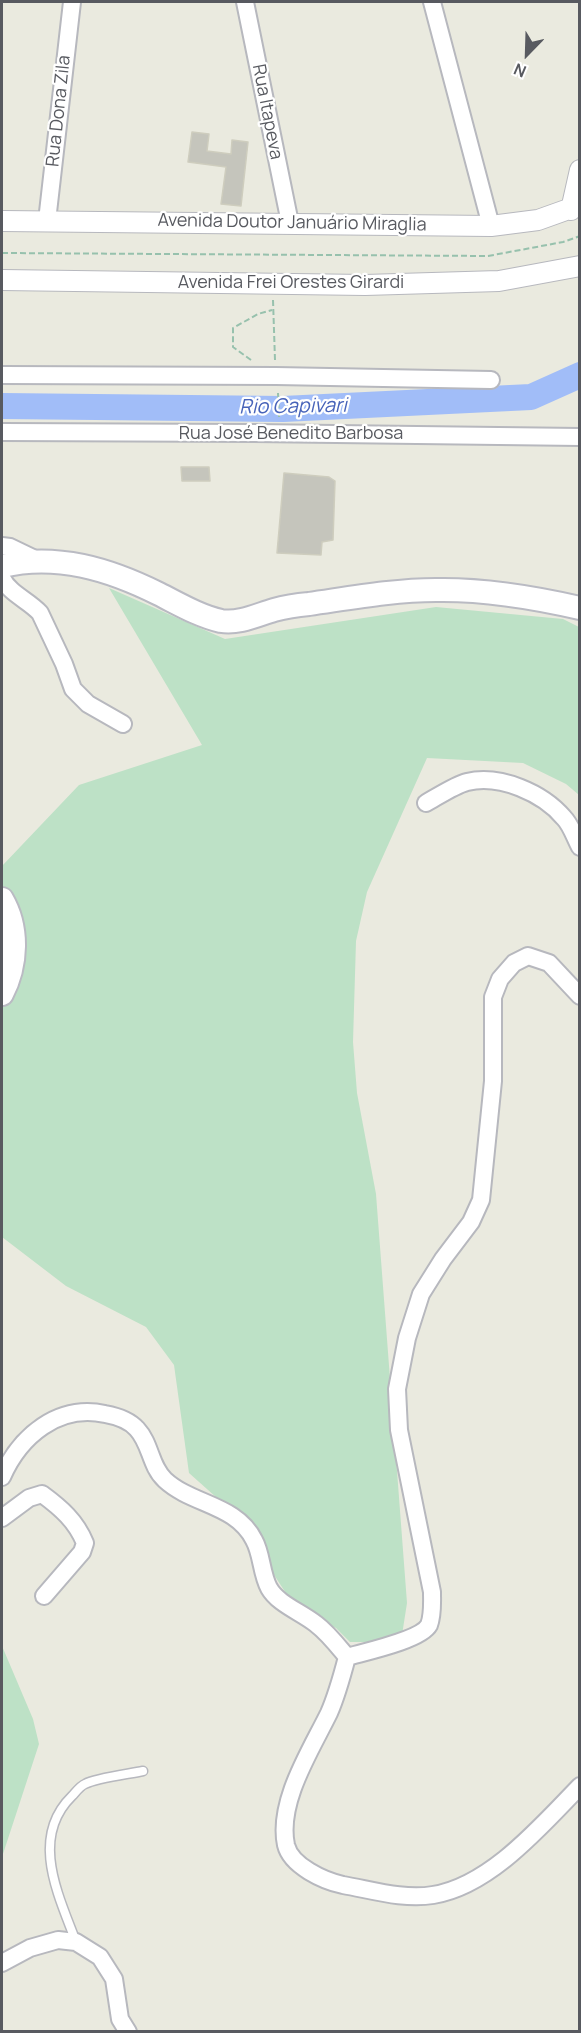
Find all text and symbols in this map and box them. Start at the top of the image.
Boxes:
north arrow [497,24,557,84]
street label: Rua Dona Zila [42,54,76,168]
text: N [510,58,530,83]
street label: Rua Itapeva [247,63,287,161]
street label: Avenida Doutor Januário Miraglia [157,210,427,236]
street label: Avenida Frei Orestes Girardi [178,272,404,294]
water label: Rio Capivari [239,394,347,420]
street label: Rua José Benedito Barbosa [179,423,403,445]

